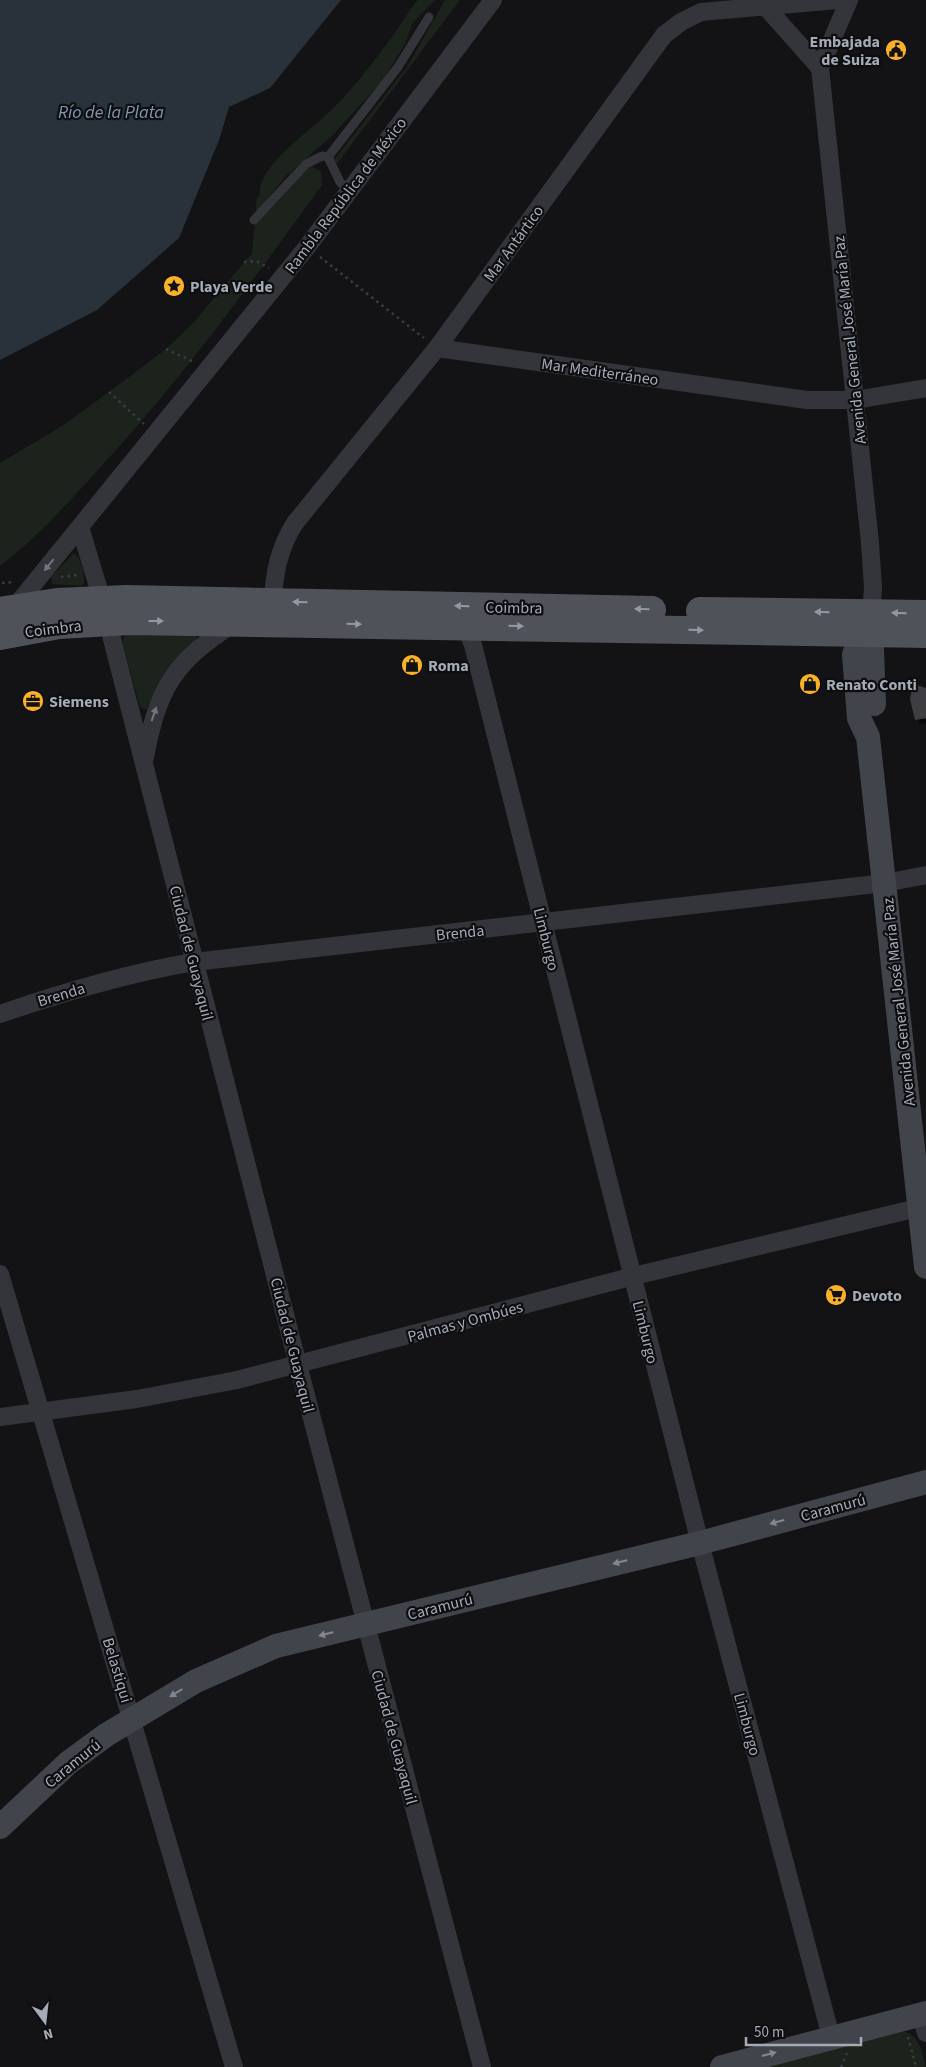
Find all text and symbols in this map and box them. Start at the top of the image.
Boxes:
place label: Embajada de Suiza [810,31,880,71]
public building icon: Embajada de Suiza [884,38,908,62]
water label: Río de la Plata [58,100,164,125]
street label: Rambla República de México [280,113,412,278]
street label: Mar Antártico [479,201,549,286]
street label: Avenida General José María Paz [828,234,872,445]
place icon: Playa Verde [162,274,186,298]
place label: Playa Verde [190,276,273,298]
street label: Mar Mediterráneo [540,353,660,391]
one-way arrow [44,558,55,571]
street label: Coimbra [485,597,543,619]
one-way arrow [292,598,308,606]
one-way arrow [454,602,470,610]
one-way arrow [634,605,650,613]
one-way arrow [814,608,830,616]
one-way arrow [890,609,906,617]
street label: Coimbra [23,615,83,643]
one-way arrow [148,617,164,625]
one-way arrow [346,620,362,628]
one-way arrow [508,622,524,630]
one-way arrow [688,626,704,634]
shop icon: Roma [400,653,424,677]
place label: Roma [428,655,469,677]
shop icon: Renato Conti [798,672,822,696]
place label: Renato Conti [826,674,917,696]
office icon: Siemens [21,689,45,713]
place label: Siemens [49,691,109,713]
one-way arrow [151,707,158,722]
street label: Ciudad de Guayaquil [164,883,218,1023]
street label: Avenida General José María Paz [877,896,921,1107]
street label: Limburgo [528,905,564,973]
street label: Brenda [435,920,485,946]
street label: Brenda [35,977,88,1013]
street label: Ciudad de Guayaquil [265,1275,319,1415]
supermarket icon: Devoto [824,1283,848,1307]
place label: Devoto [852,1285,902,1307]
street label: Palmas y Ombúes [405,1296,526,1348]
street label: Limburgo [627,1298,663,1366]
street label: Caramurú [798,1489,868,1527]
one-way arrow [770,1518,785,1526]
one-way arrow [613,1558,628,1566]
street label: Caramurú [405,1588,475,1626]
one-way arrow [319,1630,334,1638]
street label: Belastiqui [97,1635,137,1705]
street label: Ciudad de Guayaquil [366,1668,423,1807]
one-way arrow [169,1689,182,1698]
street label: Limburgo [728,1690,766,1758]
street label: Caramurú [40,1734,105,1793]
north arrow [20,1997,70,2047]
scale bar [746,2014,861,2046]
text: 50 m [754,2022,784,2043]
text: N [41,2023,55,2044]
one-way arrow [762,2050,777,2058]

